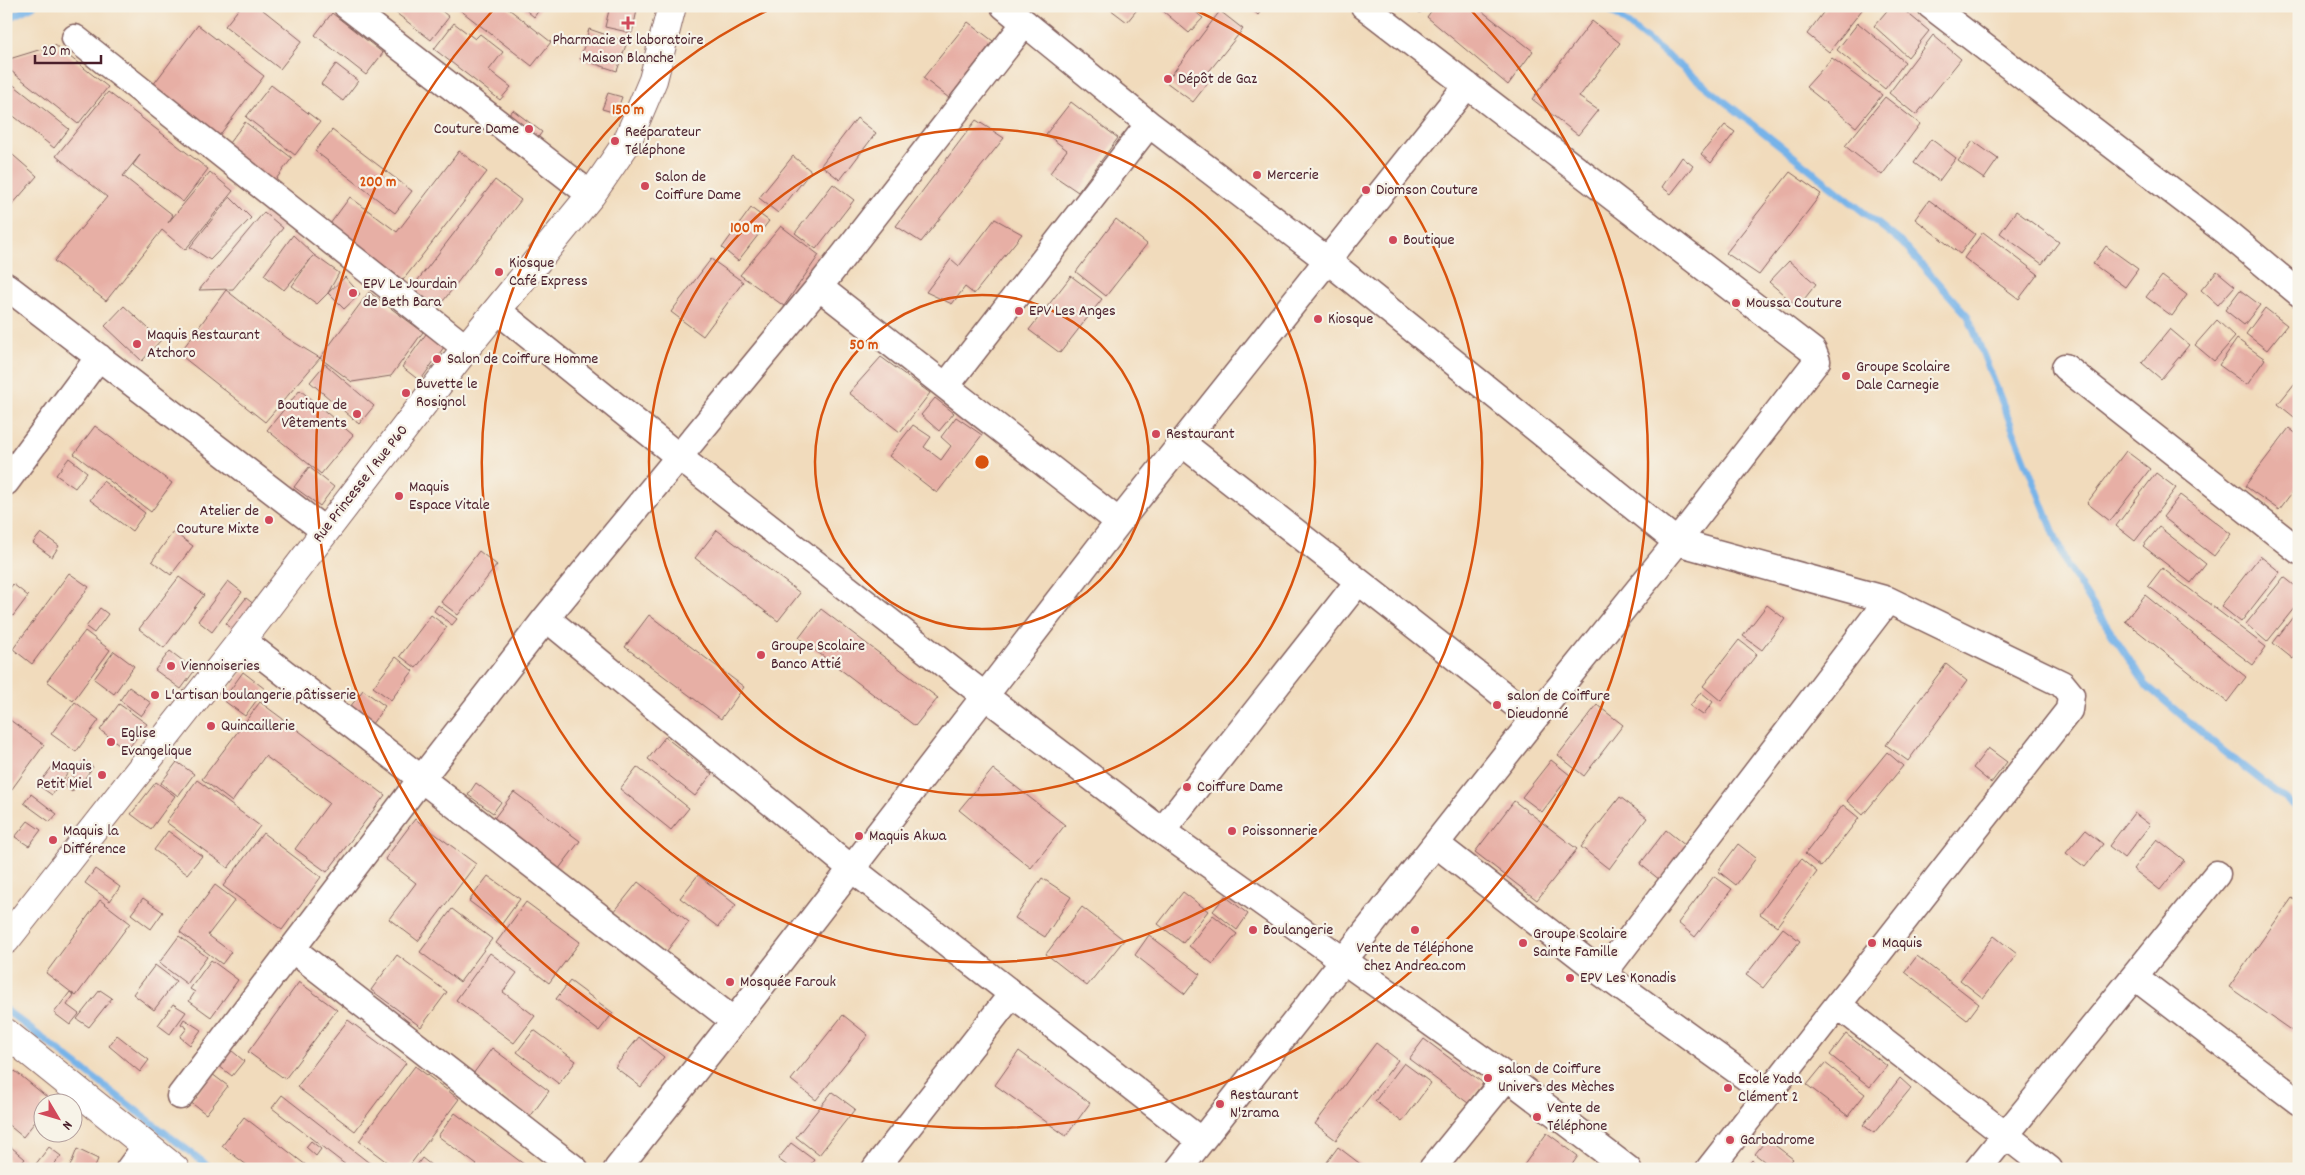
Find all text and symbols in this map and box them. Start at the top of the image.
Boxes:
marker: Pharmacie et laboratoire Maison Blanche [622,17,634,29]
place label: Pharmacie et laboratoire Maison Blanche [553,29,703,70]
scale bar [35,32,101,64]
text: 20 m [42,41,70,63]
place label: Dépôt de Gaz [1178,68,1257,91]
marker: Dépôt de Gaz [1162,73,1174,85]
text: 150 m [612,100,644,122]
place label: Couture Dame [434,118,519,141]
place label: Reéparateur Téléphone [625,121,701,162]
marker: Couture Dame [523,123,535,135]
marker: Reéparateur Téléphone [609,135,621,147]
place label: Mercerie [1267,164,1319,187]
place label: Salon de Coiffure Dame [655,166,741,207]
marker: Mercerie [1251,169,1263,181]
text: 200 m [360,172,396,194]
place label: Diomson Couture [1376,179,1478,202]
marker: Salon de Coiffure Dame [639,180,651,192]
marker: Diomson Couture [1360,184,1372,196]
text: 100 m [730,218,764,240]
place label: Boutique [1403,229,1455,252]
marker: Boutique [1387,234,1399,246]
place label: Kiosque Café Express [509,252,588,293]
marker: Kiosque Café Express [493,266,505,278]
place label: EPV Le Jourdain de Beth Bara [363,273,457,314]
marker: EPV Le Jourdain de Beth Bara [347,287,359,299]
place label: Moussa Couture [1746,292,1842,315]
marker: Moussa Couture [1730,297,1742,309]
place label: EPV Les Anges [1029,300,1116,323]
marker: EPV Les Anges [1013,305,1025,317]
place label: Kiosque [1328,308,1373,331]
marker: Kiosque [1312,313,1324,325]
place label: Maquis Restaurant Atchoro [147,324,260,365]
text: 50 m [850,335,878,357]
marker: Maquis Restaurant Atchoro [131,338,143,350]
place label: Salon de Coiffure Homme [447,348,598,371]
marker: Salon de Coiffure Homme [431,353,443,365]
place label: Groupe Scolaire Dale Carnegie [1856,356,1950,397]
marker: Groupe Scolaire Dale Carnegie [1840,370,1852,382]
place label: Buvette le Rosignol [416,373,478,414]
marker: Buvette le Rosignol [400,387,412,399]
place label: Boutique de Vêtements [277,394,347,435]
marker: Boutique de Vêtements [351,408,363,420]
street label: Rue Princesse / Rue P60 [308,420,414,548]
place label: Restaurant [1166,423,1235,446]
marker: Restaurant [1150,428,1162,440]
centre of rings [973,453,991,471]
place label: Maquis Espace Vitale [409,476,490,517]
marker: Maquis Espace Vitale [393,490,405,502]
place label: Atelier de Couture Mixte [176,500,259,541]
marker: Atelier de Couture Mixte [263,514,275,526]
place label: Groupe Scolaire Banco Attié [771,635,865,676]
marker: Groupe Scolaire Banco Attié [755,649,767,661]
place label: Viennoiseries [181,655,260,678]
marker: Viennoiseries [165,660,177,672]
place label: L'artisan boulangerie pâtisserie [165,684,356,707]
place label: salon de Coiffure Dieudonné [1507,685,1610,726]
marker: L'artisan boulangerie pâtisserie [149,689,161,701]
marker: salon de Coiffure Dieudonné [1491,699,1503,711]
place label: Quincaillerie [221,715,295,738]
marker: Quincaillerie [205,720,217,732]
place label: Eglise Evangelique [121,722,192,763]
marker: Eglise Evangelique [105,736,117,748]
place label: Maquis Petit Miel [36,755,92,796]
marker: Maquis Petit Miel [96,769,108,781]
place label: Coiffure Dame [1197,776,1283,799]
marker: Coiffure Dame [1181,781,1193,793]
place label: Maquis la Différence [63,820,126,861]
place label: Poissonnerie [1242,820,1318,843]
place label: Maquis Akwa [869,825,947,848]
marker: Poissonnerie [1226,825,1238,837]
marker: Maquis Akwa [853,830,865,842]
marker: Maquis la Différence [47,834,59,846]
place label: Boulangerie [1263,919,1333,942]
place label: Groupe Scolaire Sainte Famille [1533,923,1627,964]
marker: Boulangerie [1247,924,1259,936]
marker: Vente de Téléphone chez Andrea.com [1409,924,1421,936]
place label: Maquis [1882,932,1923,955]
place label: Vente de Téléphone chez Andrea.com [1356,937,1474,978]
marker: Groupe Scolaire Sainte Famille [1517,937,1529,949]
marker: Maquis [1866,937,1878,949]
place label: EPV Les Konadis [1580,967,1677,990]
place label: Mosquée Farouk [740,971,836,994]
marker: EPV Les Konadis [1564,972,1576,984]
marker: Mosquée Farouk [724,976,736,988]
place label: salon de Coiffure Univers des Mèches [1498,1058,1615,1099]
place label: Ecole Yada Clément 2 [1738,1068,1802,1109]
marker: salon de Coiffure Univers des Mèches [1482,1072,1494,1084]
marker: Ecole Yada Clément 2 [1722,1082,1734,1094]
place label: Restaurant N'zrama [1230,1084,1299,1125]
north arrow [32,1092,82,1142]
place label: Vente de Téléphone [1547,1097,1607,1138]
marker: Restaurant N'zrama [1214,1098,1226,1110]
marker: Vente de Téléphone [1531,1111,1543,1123]
text: N [57,1116,77,1134]
place label: Garbadrome [1740,1129,1815,1152]
marker: Garbadrome [1724,1134,1736,1146]

